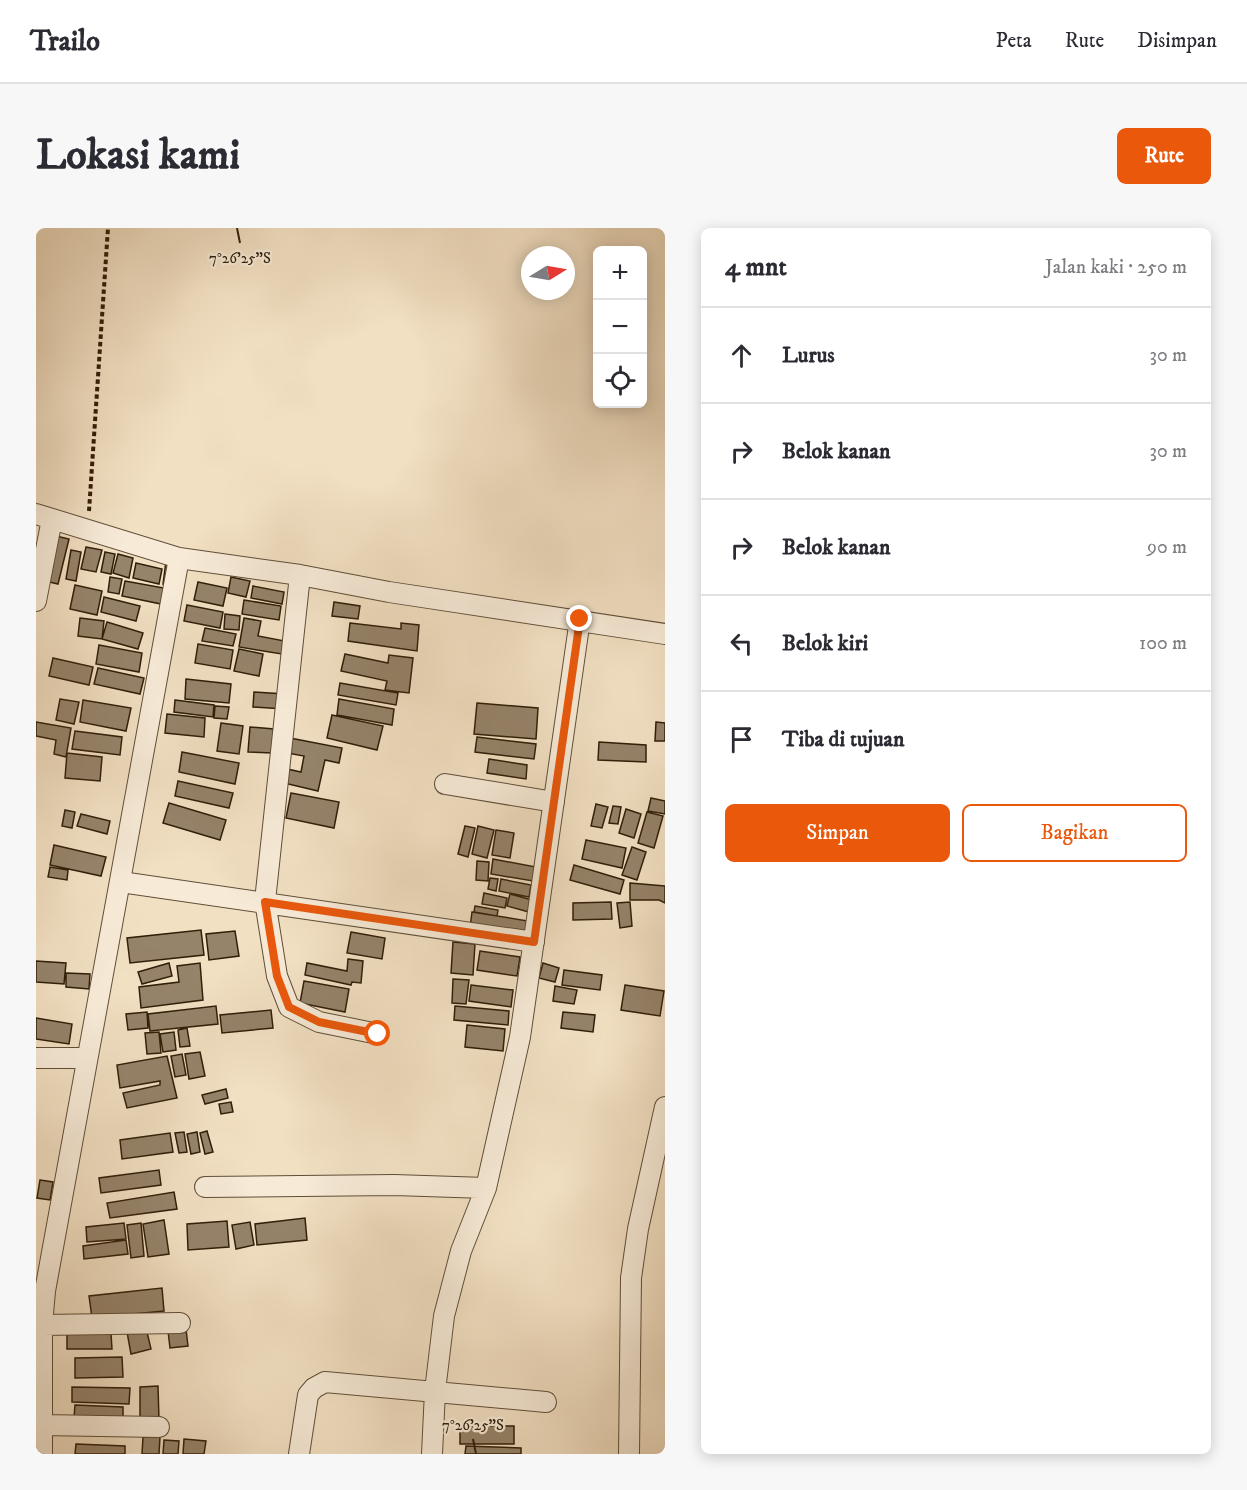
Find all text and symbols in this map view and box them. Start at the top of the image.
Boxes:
text: Trailo [30,24,100,59]
text: Peta [996,28,1032,54]
text: Rute [1065,28,1104,54]
text: Disimpan [1137,28,1217,54]
button: Rute [1117,128,1211,184]
text: Lokasi kami [36,130,240,182]
north arrow [521,246,575,300]
map controls [593,246,647,408]
button: + [593,246,647,300]
text: 7°26'25"S [209,249,271,268]
text: 4 mnt [725,251,787,284]
text: Jalan kaki · 250 m [1045,255,1187,280]
button: − [593,300,647,354]
icon: ahead [725,339,758,372]
text: Lurus [782,342,835,369]
text: 30 m [1149,343,1187,368]
button: locate [593,354,647,408]
icon: right [725,435,758,468]
text: Belok kanan [782,438,890,465]
text: 30 m [1149,439,1187,464]
icon: right [725,531,758,564]
text: Belok kanan [782,534,890,561]
text: 90 m [1147,535,1187,560]
route end [566,605,592,631]
icon: left [725,627,758,660]
text: Belok kiri [782,630,868,657]
text: 100 m [1139,631,1187,656]
icon: arrive [725,723,758,756]
text: Tiba di tujuan [782,726,904,753]
button: Simpan [725,804,950,862]
button: Bagikan [962,804,1187,862]
route start [364,1020,390,1046]
text: 7°26'25"S [442,1416,504,1435]

